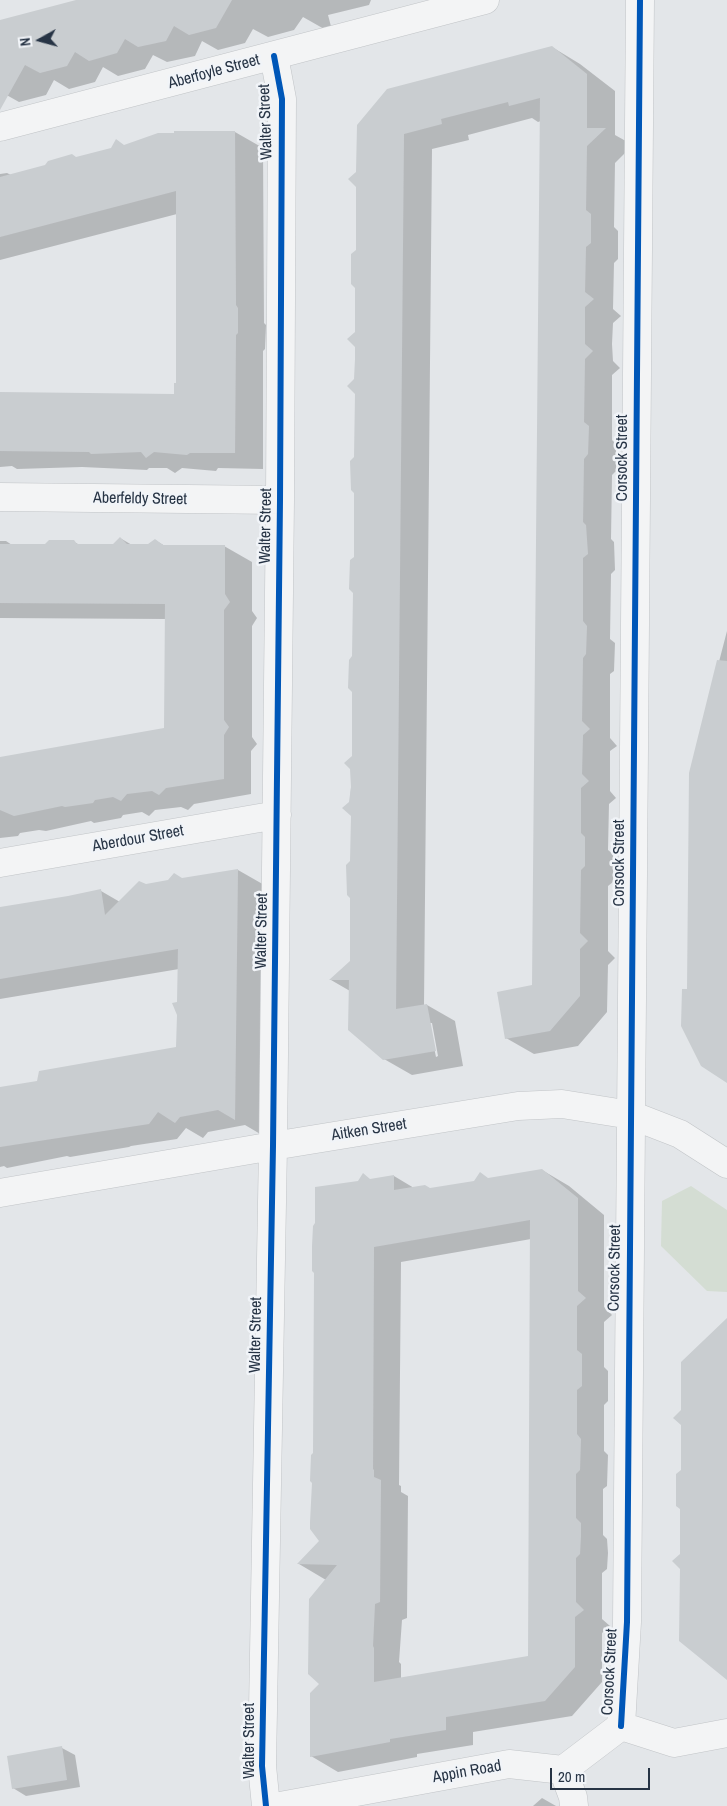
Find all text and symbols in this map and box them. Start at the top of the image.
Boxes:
north arrow [15,15,65,65]
text: N [16,37,35,47]
street label: Aberfoyle Street [166,51,262,93]
street label: Walter Street [255,84,277,160]
street label: Corsock Street [613,415,633,501]
street label: Walter Street [256,488,276,564]
street label: Aberfeldy Street [93,489,187,509]
street label: Corsock Street [610,820,630,906]
street label: Aberdour Street [91,822,185,856]
street label: Walter Street [252,893,272,969]
street label: Aitken Street [330,1115,408,1145]
street label: Corsock Street [605,1224,625,1312]
street label: Walter Street [246,1297,266,1373]
street label: Corsock Street [598,1628,622,1716]
street label: Walter Street [240,1703,260,1779]
street label: Appin Road [431,1757,503,1787]
scale bar [552,1758,652,1790]
text: 20 m [558,1766,585,1787]

